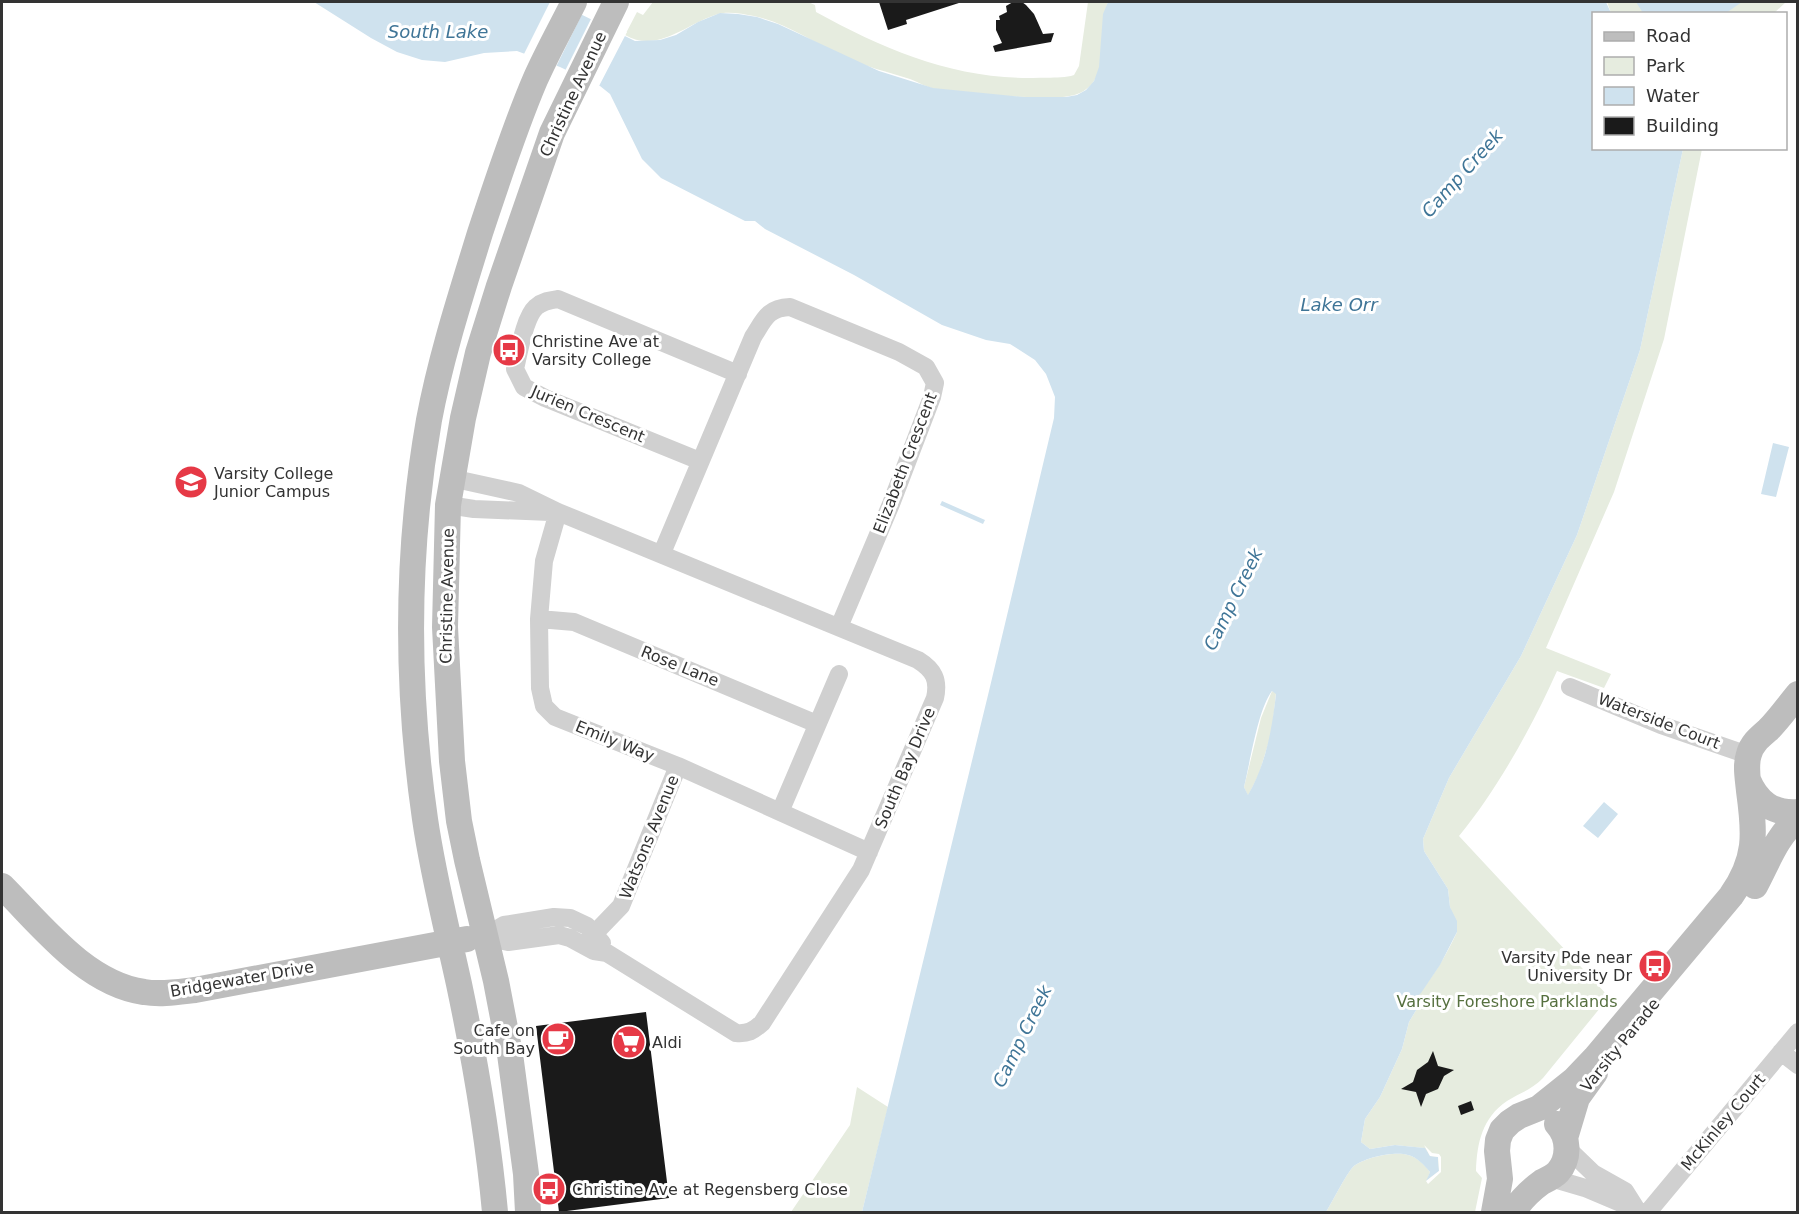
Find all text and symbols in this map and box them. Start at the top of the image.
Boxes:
legend [1592,12,1787,150]
water label: South Lake [388,21,488,42]
text: Road [1646,25,1691,46]
street label: Christine Avenue [536,28,610,160]
text: Park [1646,55,1685,76]
text: Water [1646,85,1700,106]
text: Building [1646,115,1719,136]
water label: Camp Creek [1417,124,1508,221]
water label: Lake Orr [1300,294,1379,315]
bus stop icon: Christine Ave at Varsity College [491,332,527,368]
place label: Christine Ave at Varsity College [532,332,659,369]
street label: Jurien Crescent [527,381,648,447]
street label: Elizabeth Crescent [869,390,941,536]
school or university icon: Varsity College Junior Campus [173,464,209,500]
place label: Varsity College Junior Campus [213,464,333,501]
street label: Christine Avenue [436,528,458,664]
water label: Camp Creek [1199,543,1267,653]
street label: Rose Lane [638,642,722,690]
street label: Waterside Court [1595,689,1723,753]
street label: South Bay Drive [871,705,939,831]
street label: Emily Way [573,717,657,765]
street label: Watsons Avenue [615,772,683,902]
place label: Varsity Pde near University Dr [1501,948,1632,985]
bus stop icon: Varsity Pde near University Dr [1637,948,1673,984]
street label: Bridgewater Drive [169,957,315,1001]
water label: Camp Creek [988,980,1056,1090]
park label: Varsity Foreshore Parklands [1396,992,1618,1011]
street label: Varsity Parade [1576,994,1664,1096]
place label: Cafe on South Bay [453,1021,535,1058]
cafe icon: Cafe on South Bay [540,1021,576,1057]
supermarket icon: Aldi [611,1024,647,1060]
place label: Aldi [652,1033,682,1052]
street label: McKinley Court [1677,1070,1769,1174]
bus stop icon: Christine Ave at Regensberg Close [531,1171,567,1207]
place label: Christine Ave at Regensberg Close [572,1180,848,1199]

